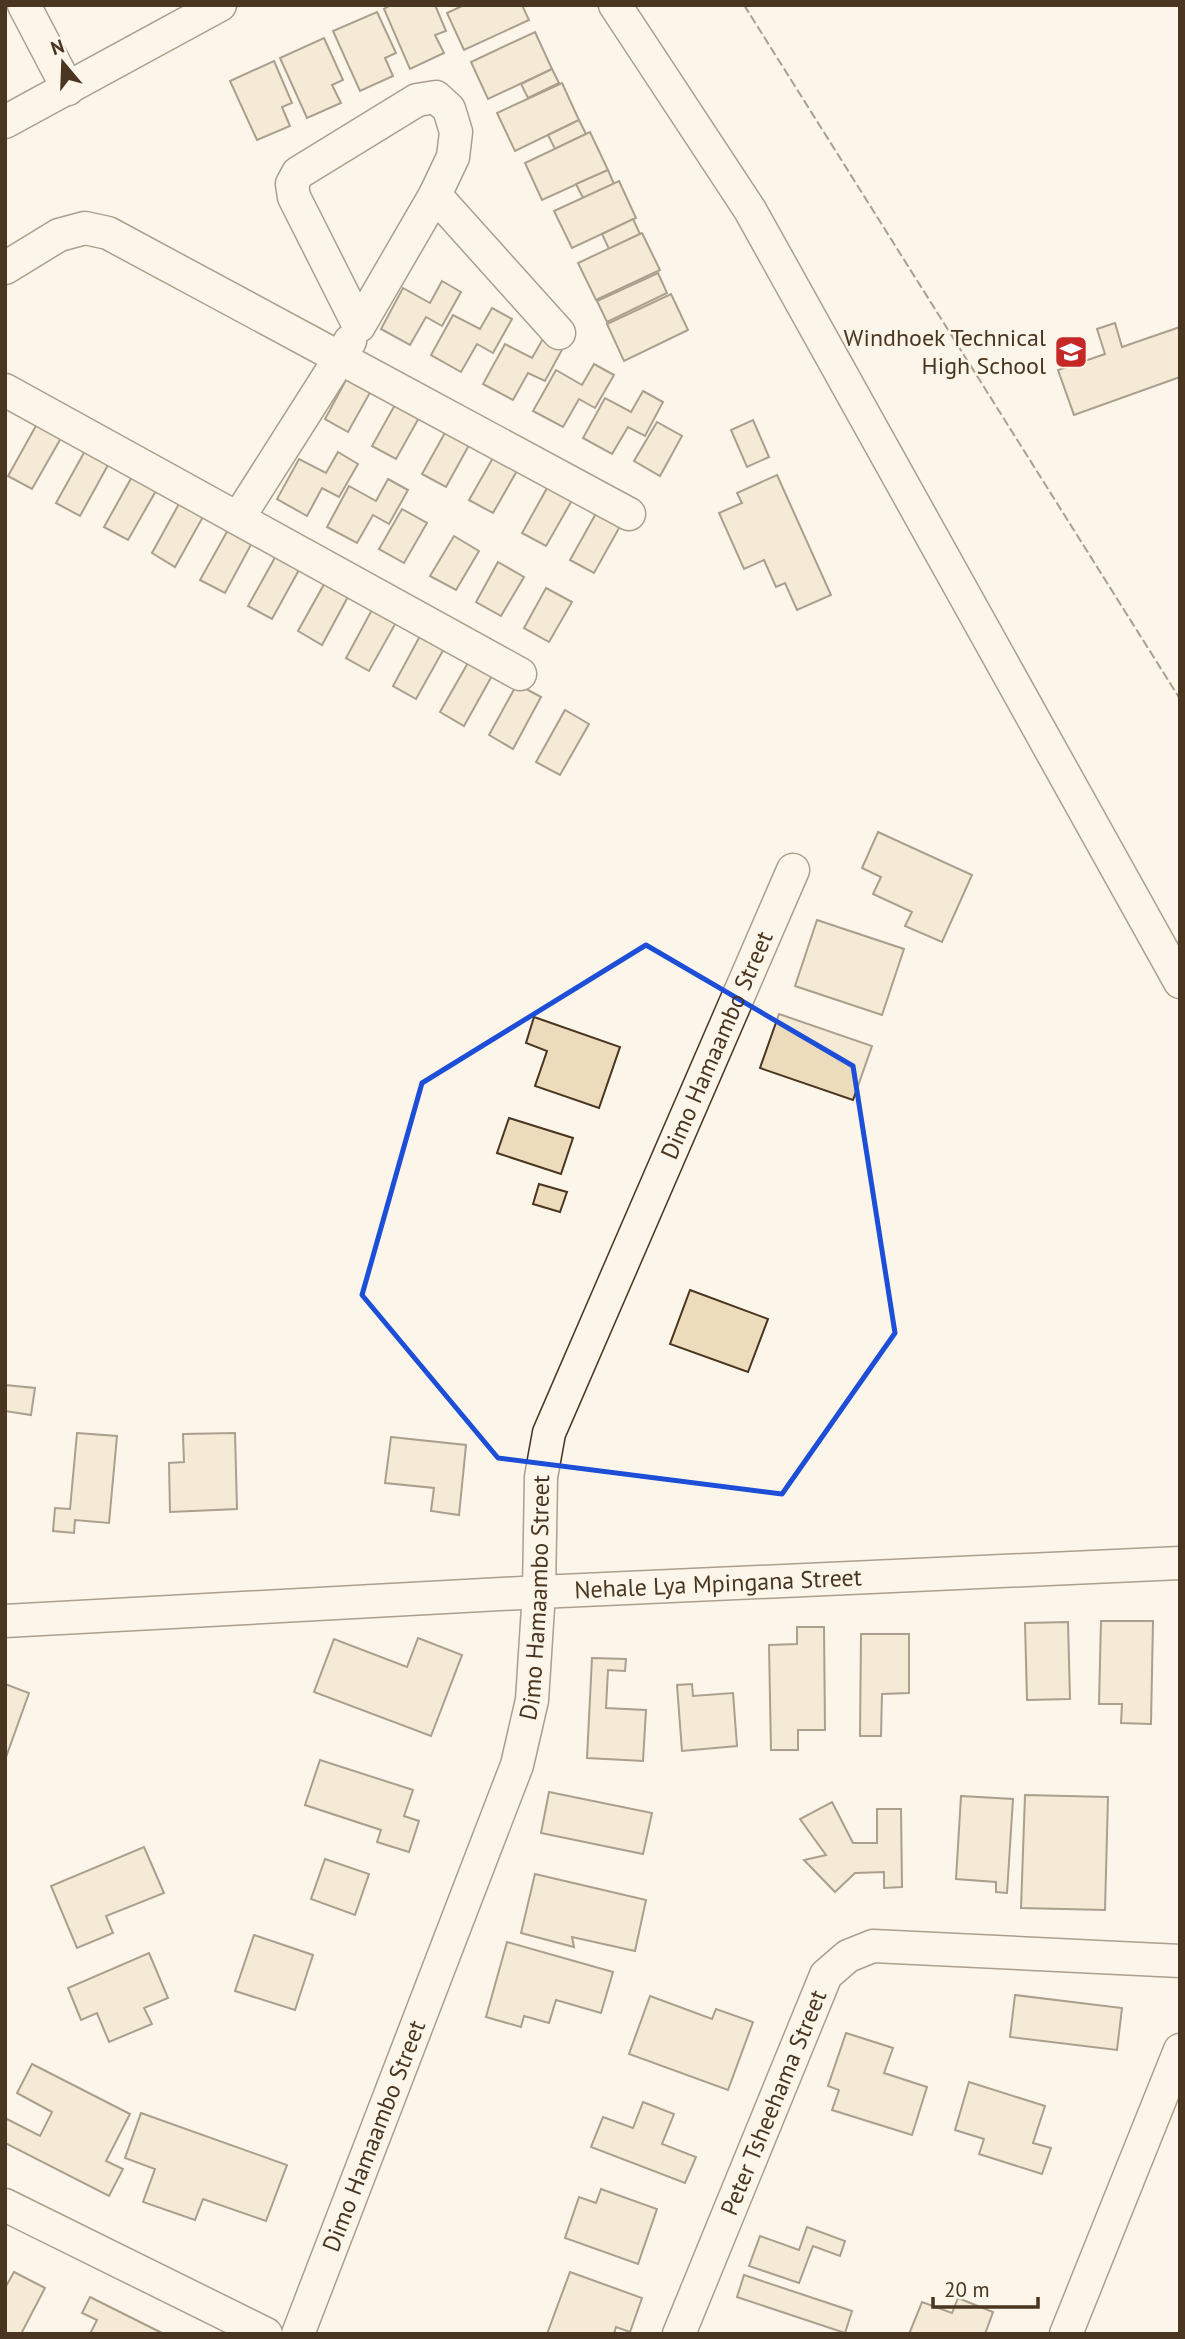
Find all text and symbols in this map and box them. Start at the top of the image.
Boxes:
north arrow [28,28,98,98]
text: N [48,34,67,60]
place label: Windhoek Technical High School [844,322,1046,381]
school or university icon: Windhoek Technical High School [1052,333,1090,371]
street label: Dimo Hamaambo Street [654,926,780,1164]
street label: Dimo Hamaambo Street [512,1475,556,1723]
street label: Nehale Lya Mpingana Street [574,1561,862,1605]
street label: Peter Tsheehama Street [713,1985,833,2220]
street label: Dimo Hamaambo Street [315,2016,432,2256]
scale bar [933,2266,1038,2310]
text: 20 m [944,2276,990,2303]

